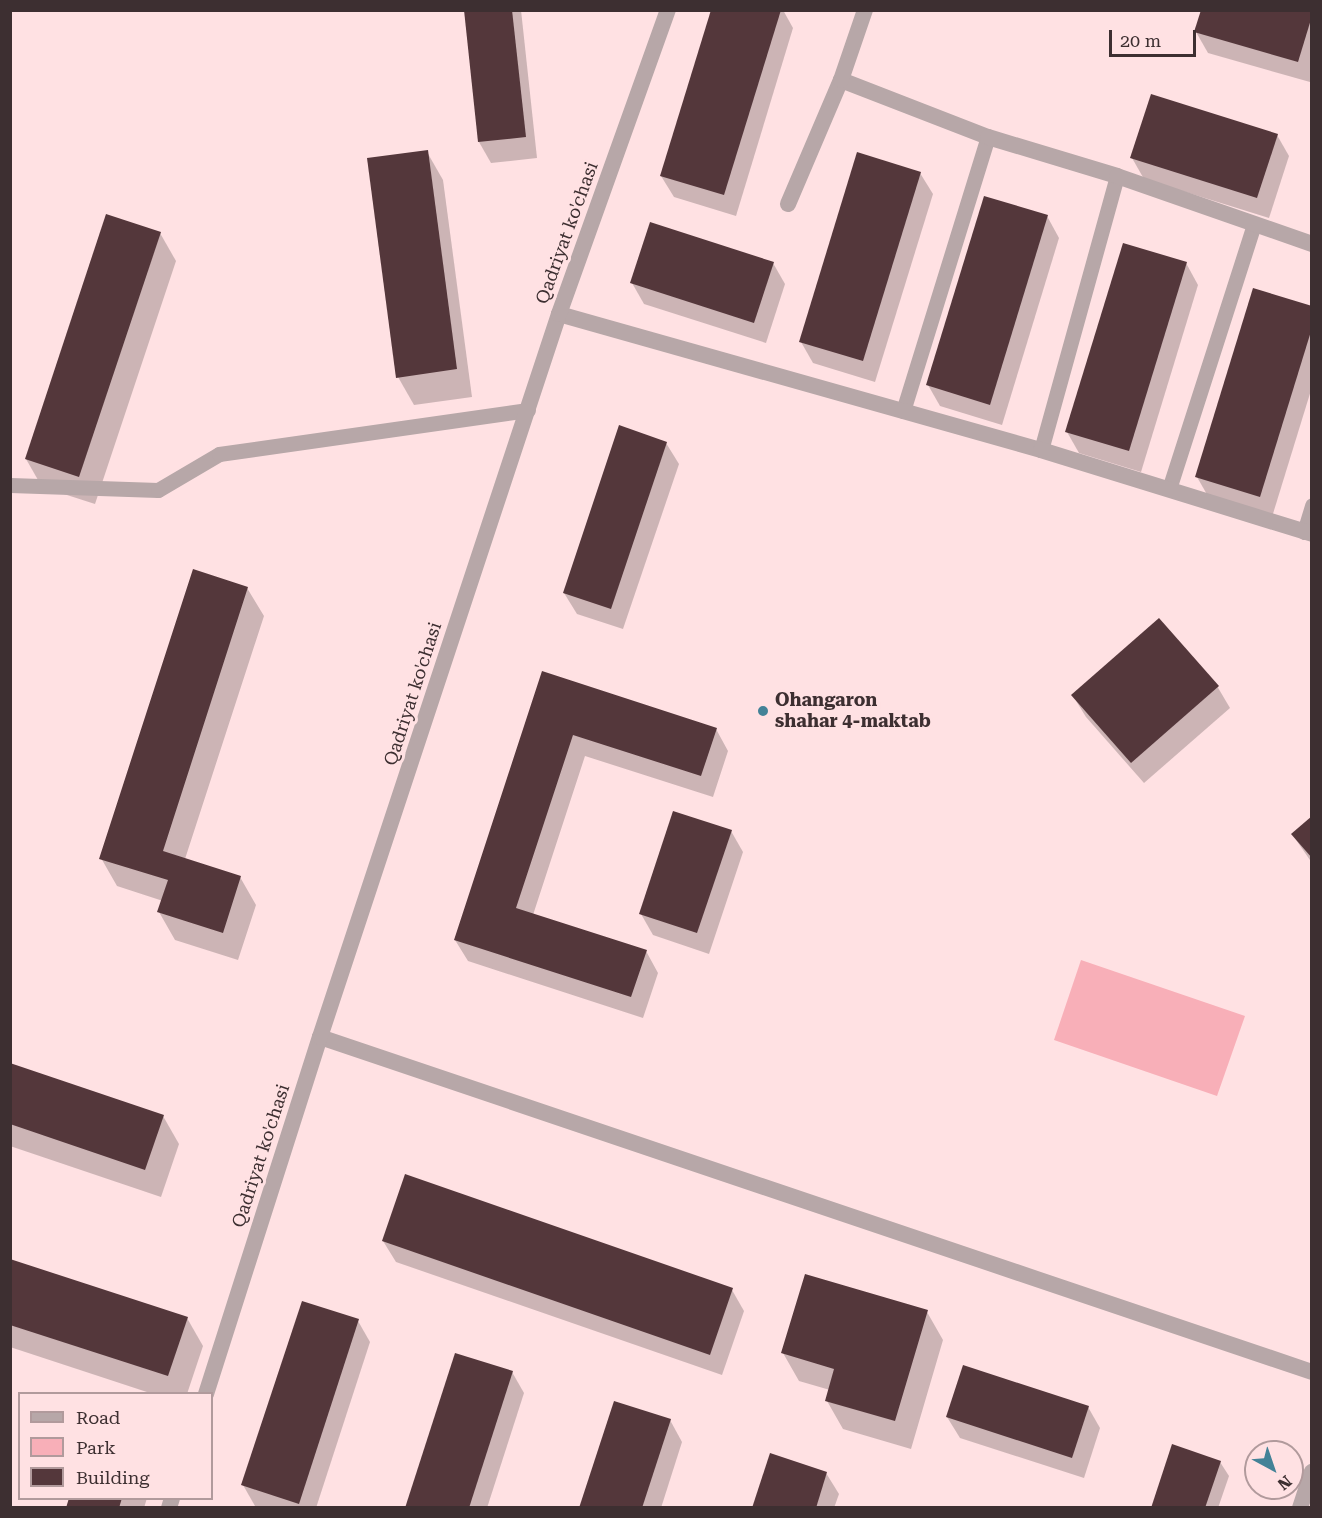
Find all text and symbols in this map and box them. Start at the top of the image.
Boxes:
scale bar [1112,18,1199,56]
text: 20 m [1120,30,1161,51]
street label: Qadriyat ko'chasi [531,159,603,307]
street label: Qadriyat ko'chasi [380,620,446,768]
place label: Ohangaron shahar 4-maktab [775,690,931,732]
marker: Ohangaron shahar 4-maktab [756,704,770,718]
street label: Qadriyat ko'chasi [228,1082,294,1230]
legend [18,1392,213,1500]
text: Road [76,1407,120,1428]
text: Park [76,1437,116,1458]
north arrow [1244,1440,1304,1500]
text: Building [76,1467,150,1488]
text: N [1274,1471,1295,1494]

